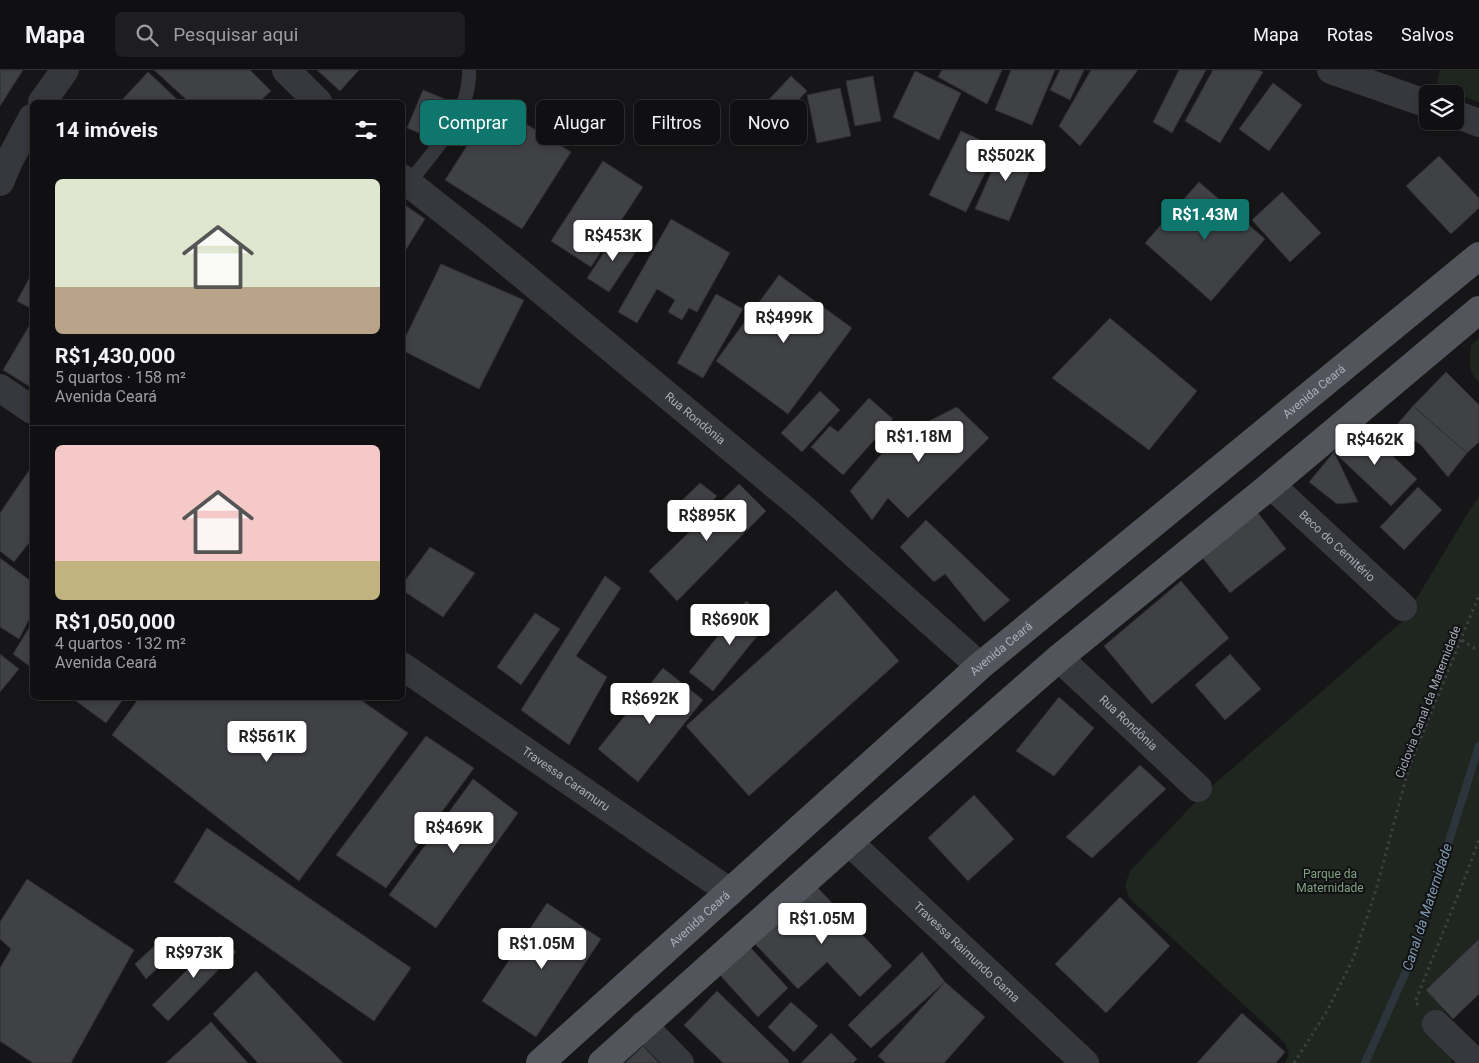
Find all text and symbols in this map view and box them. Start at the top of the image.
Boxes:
search box [115,12,465,57]
text: Mapa [25,21,85,49]
icon: search [133,21,161,49]
text: Pesquisar aqui [173,23,298,46]
text: Mapa [1253,24,1299,45]
text: Rotas [1327,24,1373,45]
text: Salvos [1401,24,1454,45]
map controls [1419,85,1464,130]
button: layers [1419,85,1464,130]
chip: Comprar [420,100,526,145]
chip: Alugar [536,100,624,145]
chip: Filtros [634,100,720,145]
chip: Novo [730,100,807,145]
icon: filters [352,116,380,144]
text: 14 imóveis [55,118,158,142]
pin: R$502K [965,140,1047,182]
text: R$502K [977,146,1035,165]
pin: R$1.43M [1159,198,1251,241]
text: R$1.43M [1172,205,1238,224]
icon: home [173,212,263,302]
pin: R$453K [572,220,654,262]
text: R$453K [584,226,642,245]
pin: R$499K [743,302,825,344]
text: R$499K [755,308,813,327]
text: R$1,430,000 [55,344,175,368]
street label: Avenida Ceará [1280,362,1348,421]
text: 5 quartos · 158 m² [55,368,186,387]
text: Avenida Ceará [55,387,157,406]
street label: Rua Rondônia [662,389,728,447]
pin: R$1.18M [873,420,965,463]
pin: R$462K [1334,424,1416,466]
text: R$1.18M [886,427,952,446]
text: R$462K [1346,430,1404,449]
icon: home [173,477,263,567]
pin: R$895K [666,500,748,542]
text: R$895K [678,506,736,525]
street label: Beco do Cemitério [1296,508,1378,585]
pin: R$690K [689,604,771,646]
text: R$1,050,000 [55,610,175,634]
text: R$690K [701,610,759,629]
street label: Avenida Ceará [967,619,1035,679]
street label: Ciclovia Canal da Maternidade [1392,624,1464,780]
text: 4 quartos · 132 m² [55,634,186,653]
text: Avenida Ceará [55,653,157,672]
pin: R$692K [609,682,691,725]
text: R$692K [621,689,679,708]
street label: Rua Rondônia [1097,692,1160,753]
pin: R$561K [226,720,308,763]
text: R$561K [238,727,296,746]
street label: Travessa Caramuru [519,744,613,814]
pin: R$469K [413,812,495,854]
text: R$469K [425,818,483,837]
water label: Canal da Maternidade [1399,842,1455,972]
park label: Parque da Maternidade [1296,867,1364,895]
street label: Avenida Ceará [666,888,733,950]
street label: Travessa Raimundo Gama [911,899,1022,1005]
pin: R$1.05M [776,902,868,945]
text: R$1.05M [789,909,855,928]
pin: R$1.05M [496,928,588,970]
text: R$1.05M [509,934,575,953]
pin: R$973K [153,936,235,979]
text: R$973K [165,943,223,962]

